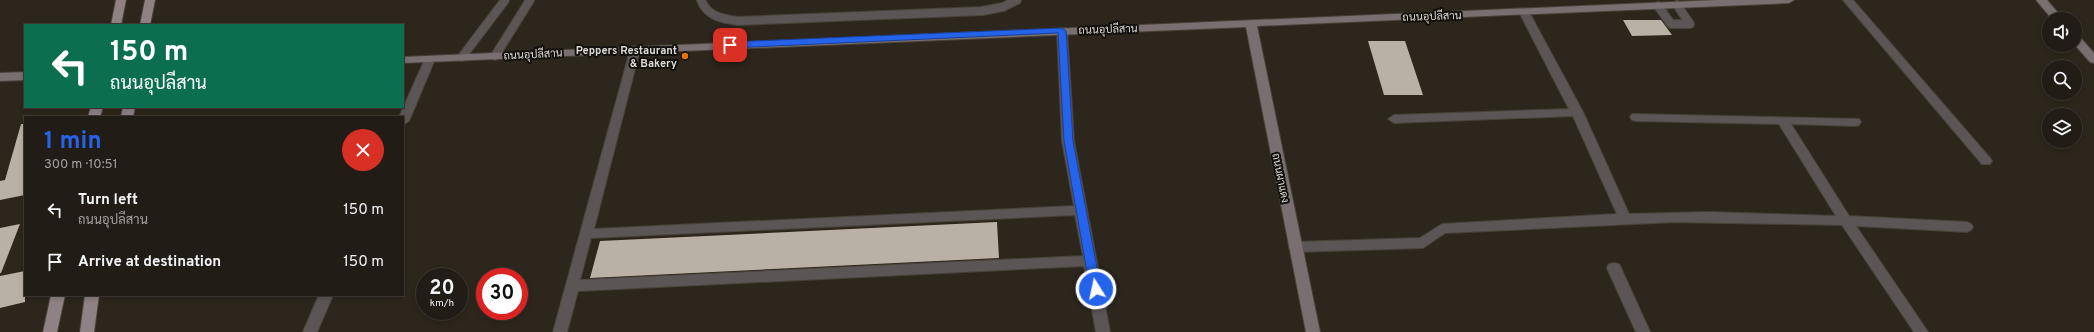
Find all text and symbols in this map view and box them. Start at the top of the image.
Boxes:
street label: ถนนอุปลีสาน [1402,7,1462,26]
map controls [2042,12,2082,148]
button: sound [2042,12,2082,52]
street label: ถนนอุปลีสาน [1078,20,1138,39]
pin [713,28,747,62]
icon: arrive [719,34,741,56]
text: 150 m [110,35,188,71]
icon: left [44,40,96,92]
street label: ถนนอุปลีสาน [503,44,563,65]
place label: Peppers Restaurant & Bakery [576,44,677,71]
marker: Peppers Restaurant & Bakery [680,51,690,61]
button: search [2042,60,2082,100]
text: ถนนอุปลีสาน [110,73,207,96]
button: layers [2042,108,2082,148]
text: 1 min [44,127,102,157]
button: close [342,129,384,171]
street label: ถนนผาแดง [1268,152,1292,204]
text: 300 m · 10:51 [44,157,118,173]
text: Turn left [78,191,138,210]
icon: left [44,199,66,221]
text: 150 m [343,201,384,220]
text: ถนนอุปลีสาน [78,213,148,229]
icon: arrive [44,251,66,273]
text: Arrive at destination [78,253,221,272]
text: 150 m [343,253,384,272]
speed limit sign: 30 [476,268,528,320]
position arrow [1075,268,1117,310]
text: 20 [429,276,455,302]
text: km/h [430,297,454,310]

